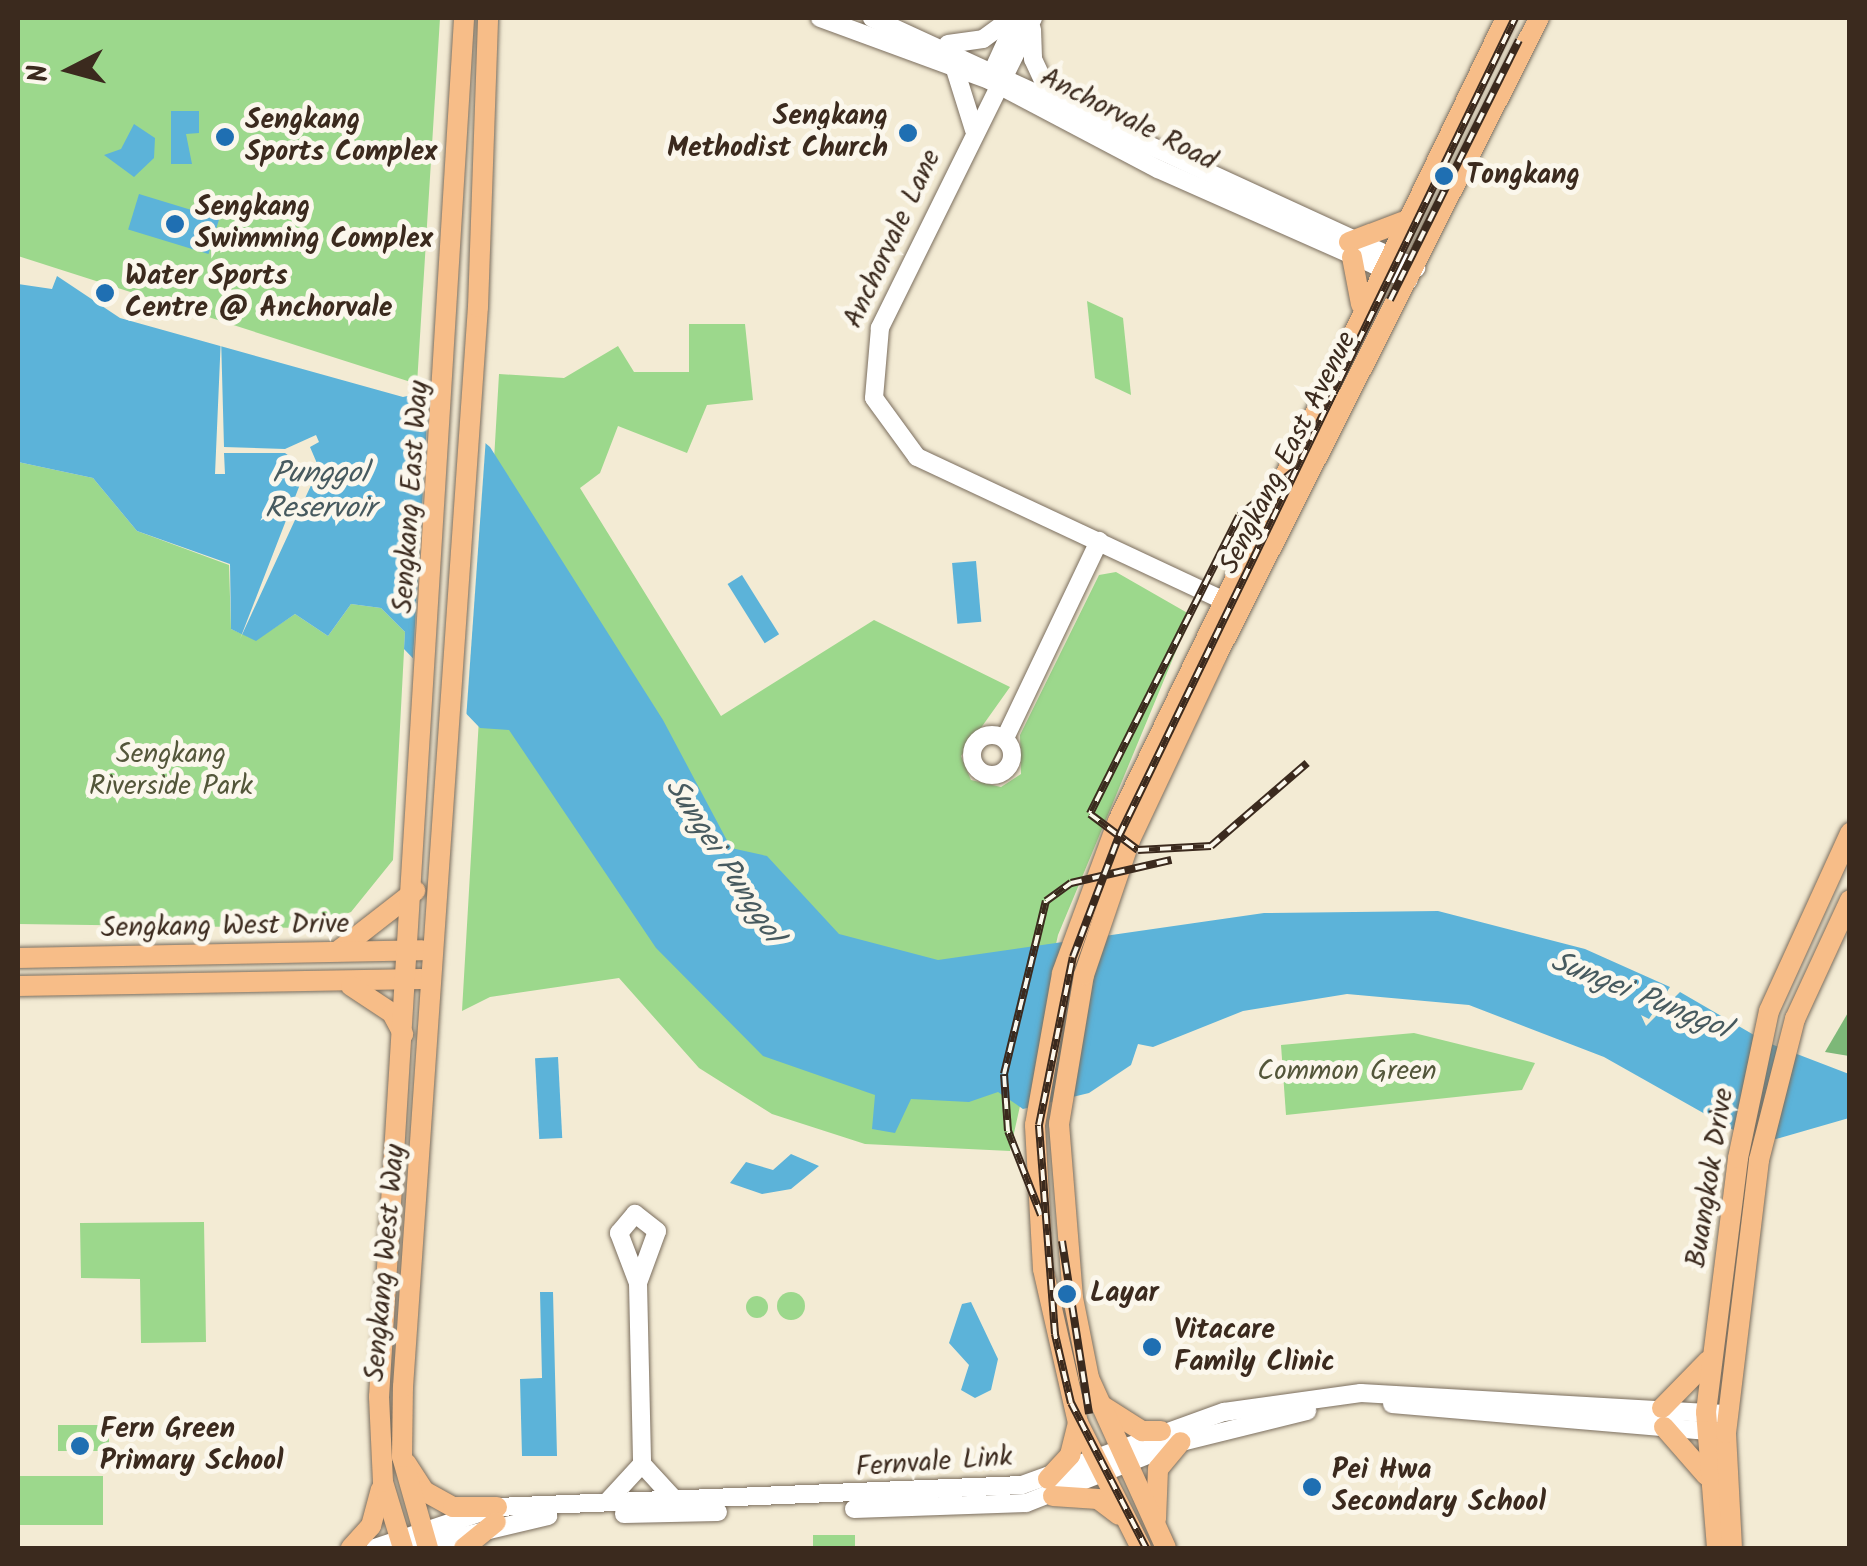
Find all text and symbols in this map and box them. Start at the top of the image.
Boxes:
north arrow [20,20,120,120]
street label: Anchorvale Road [1034,61,1222,179]
text: N [16,62,63,84]
place label: Sengkang Methodist Church [667,100,888,166]
place label: Sengkang Sports Complex [245,104,437,170]
marker: Sengkang Methodist Church [897,122,919,144]
marker: Sengkang Sports Complex [214,126,236,148]
street label: Anchorvale Lane [837,144,949,334]
place label: Tongkang [1466,159,1580,193]
marker: Tongkang [1431,163,1457,189]
place label: Sengkang Swimming Complex [195,191,433,257]
marker: Sengkang Swimming Complex [164,213,186,235]
place label: Water Sports Centre @ Anchorvale [125,260,392,326]
marker: Water Sports Centre @ Anchorvale [94,282,116,304]
street label: Sengkang East Avenue [1213,326,1365,580]
street label: Sengkang East Way [387,380,437,614]
water label: Punggol Reservoir [265,456,375,526]
park label: Sengkang Riverside Park [89,738,253,804]
water label: Sungei Punggol [656,772,790,950]
street label: Sengkang West Drive [101,908,349,946]
water label: Sungei Punggol [1545,944,1735,1048]
park label: Common Green [1257,1055,1437,1089]
street label: Buangkok Drive [1680,1086,1742,1270]
street label: Sengkang West Way [359,1143,413,1383]
place label: Layar [1090,1277,1159,1311]
marker: Layar [1054,1281,1080,1307]
place label: Vitacare Family Clinic [1174,1314,1335,1380]
marker: Vitacare Family Clinic [1139,1334,1165,1360]
place label: Fern Green Primary School [100,1413,283,1479]
marker: Fern Green Primary School [69,1435,91,1457]
street label: Fernvale Link [854,1441,1014,1485]
place label: Pei Hwa Secondary School [1332,1454,1546,1520]
marker: Pei Hwa Secondary School [1301,1476,1323,1498]

